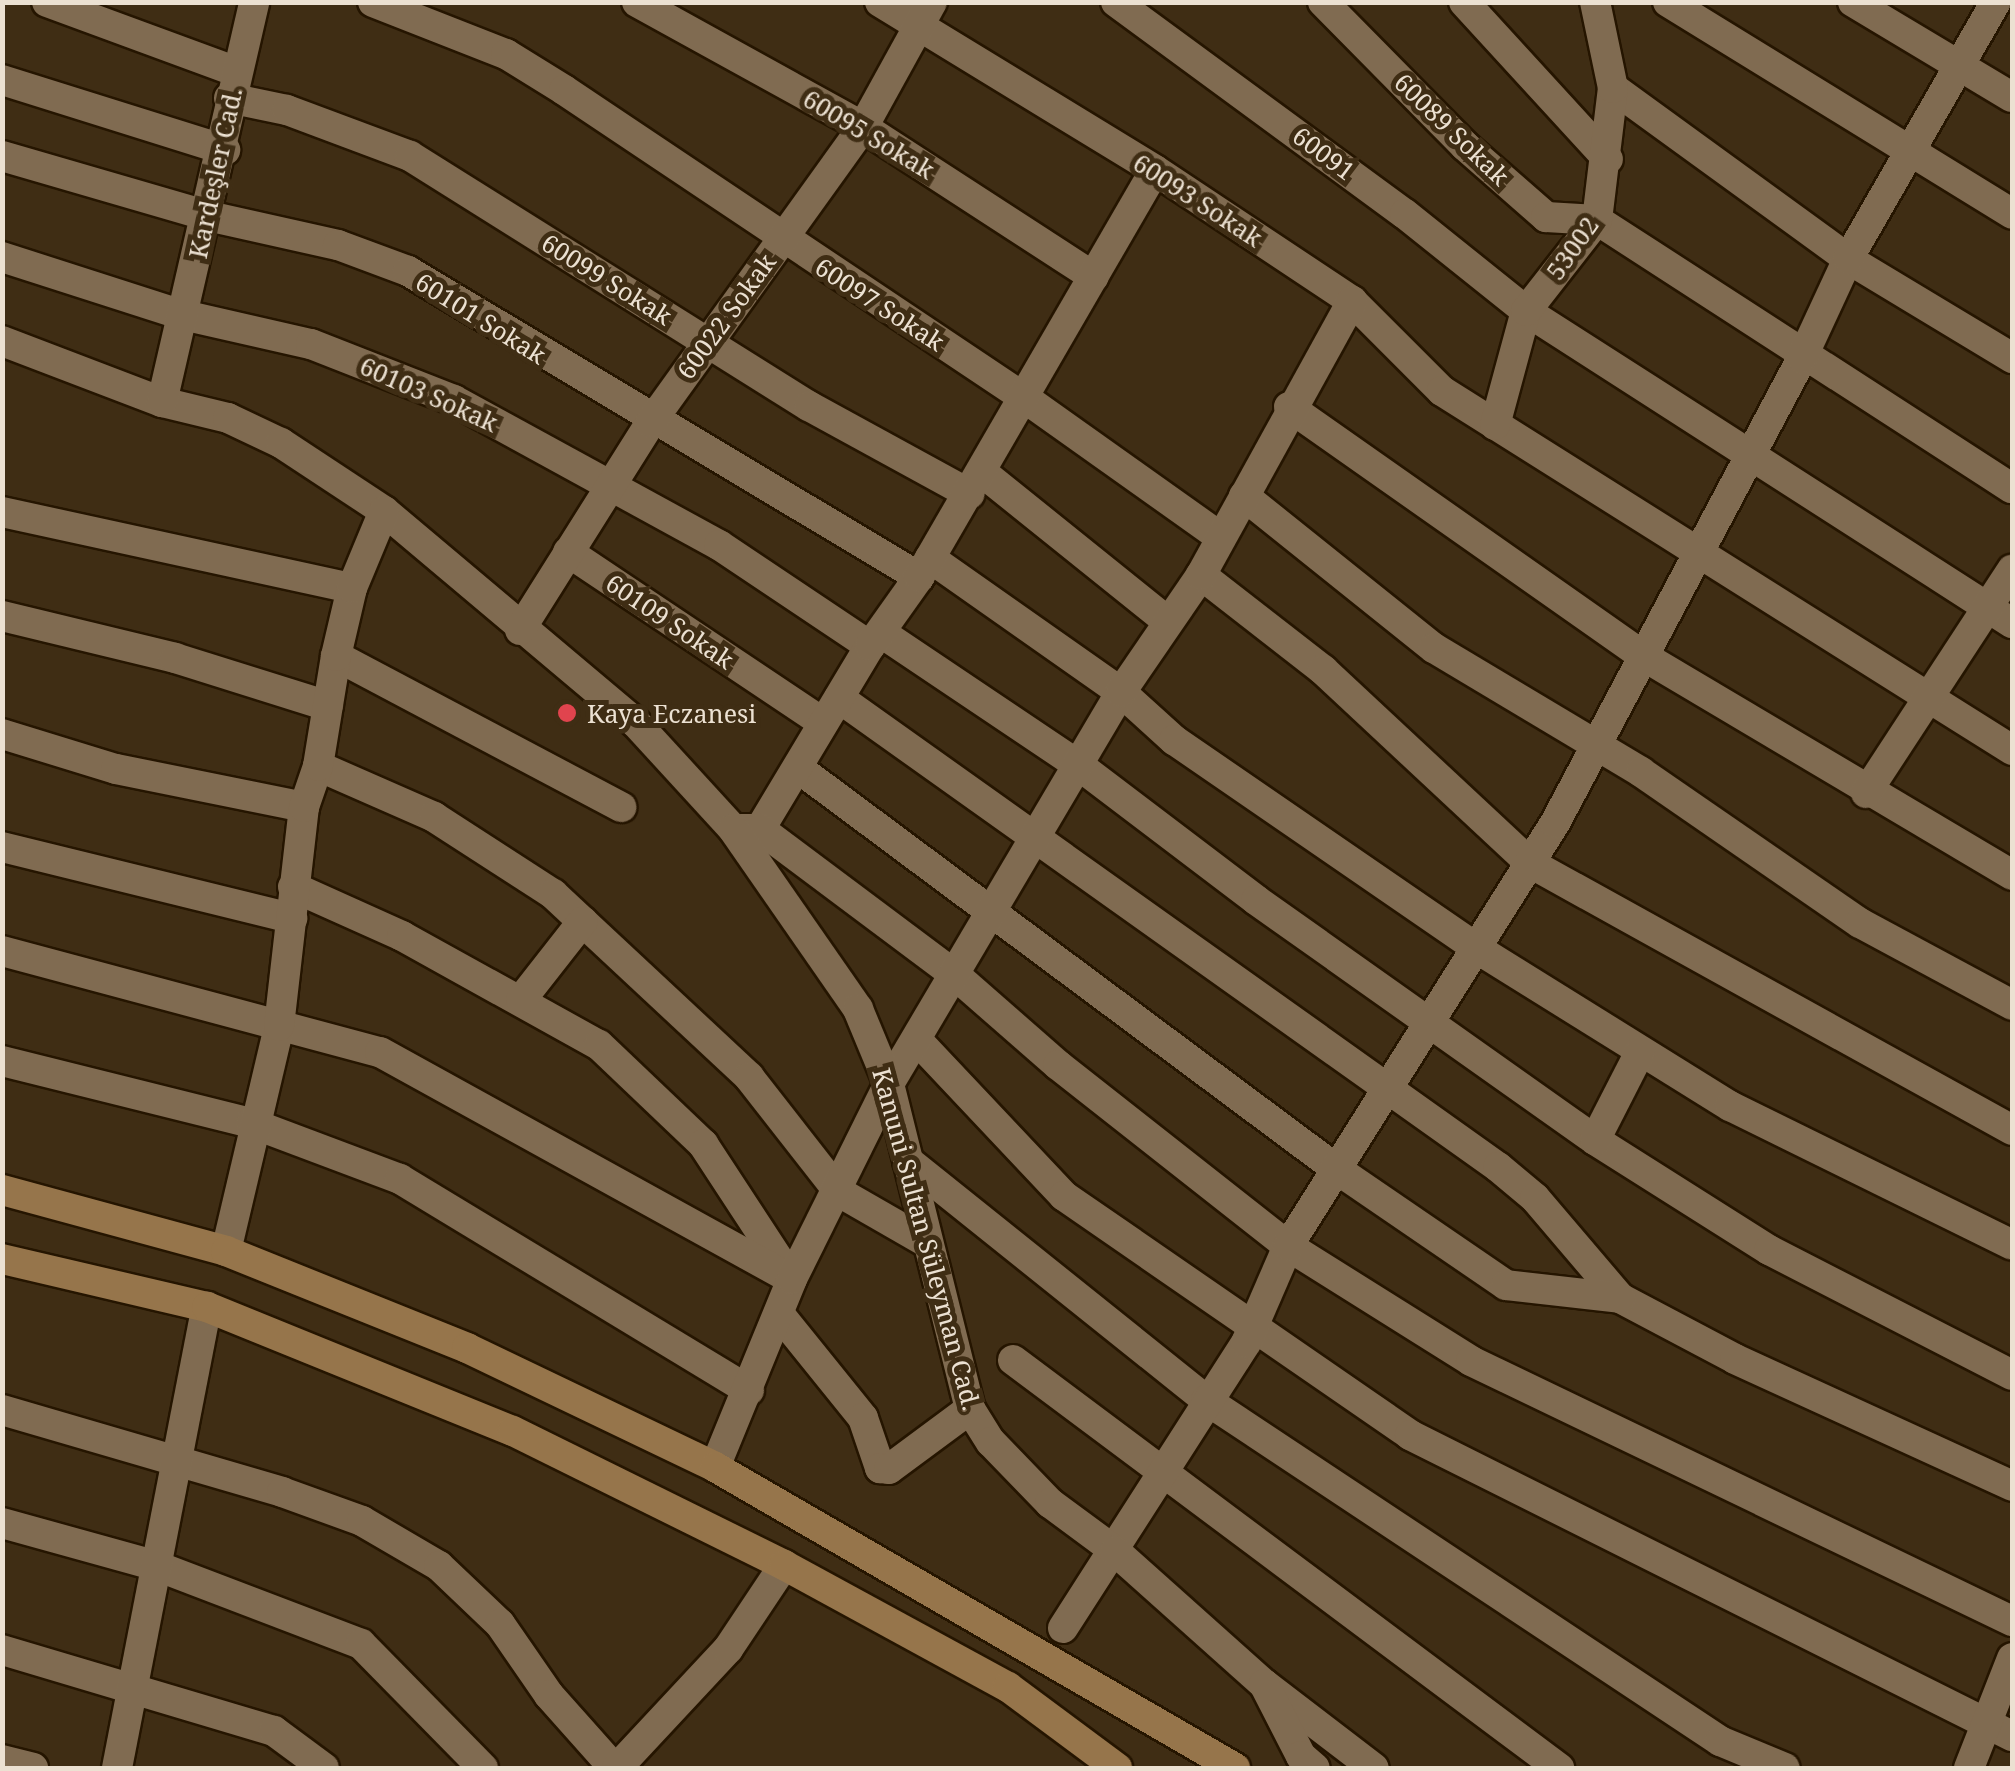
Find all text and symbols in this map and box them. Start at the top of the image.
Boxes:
street label: 60089 Sokak [1388,67,1516,191]
street label: 60095 Sokak [798,83,940,185]
street label: Kardeşler Cad. [182,85,248,261]
street label: 60091 [1287,120,1361,186]
street label: 60093 Sokak [1128,147,1268,253]
street label: 53002 [1540,211,1604,285]
street label: 60099 Sokak [536,227,678,331]
street label: 60022 Sokak [670,247,782,385]
street label: 60097 Sokak [810,251,950,357]
street label: 60101 Sokak [410,266,552,370]
street label: 60103 Sokak [355,350,503,438]
street label: 60109 Sokak [600,567,740,675]
place label: Kaya Eczanesi [587,698,756,728]
marker: Kaya Eczanesi [556,702,578,724]
street label: Kanuni Sultan Süleyman Cad. [867,1065,987,1413]

